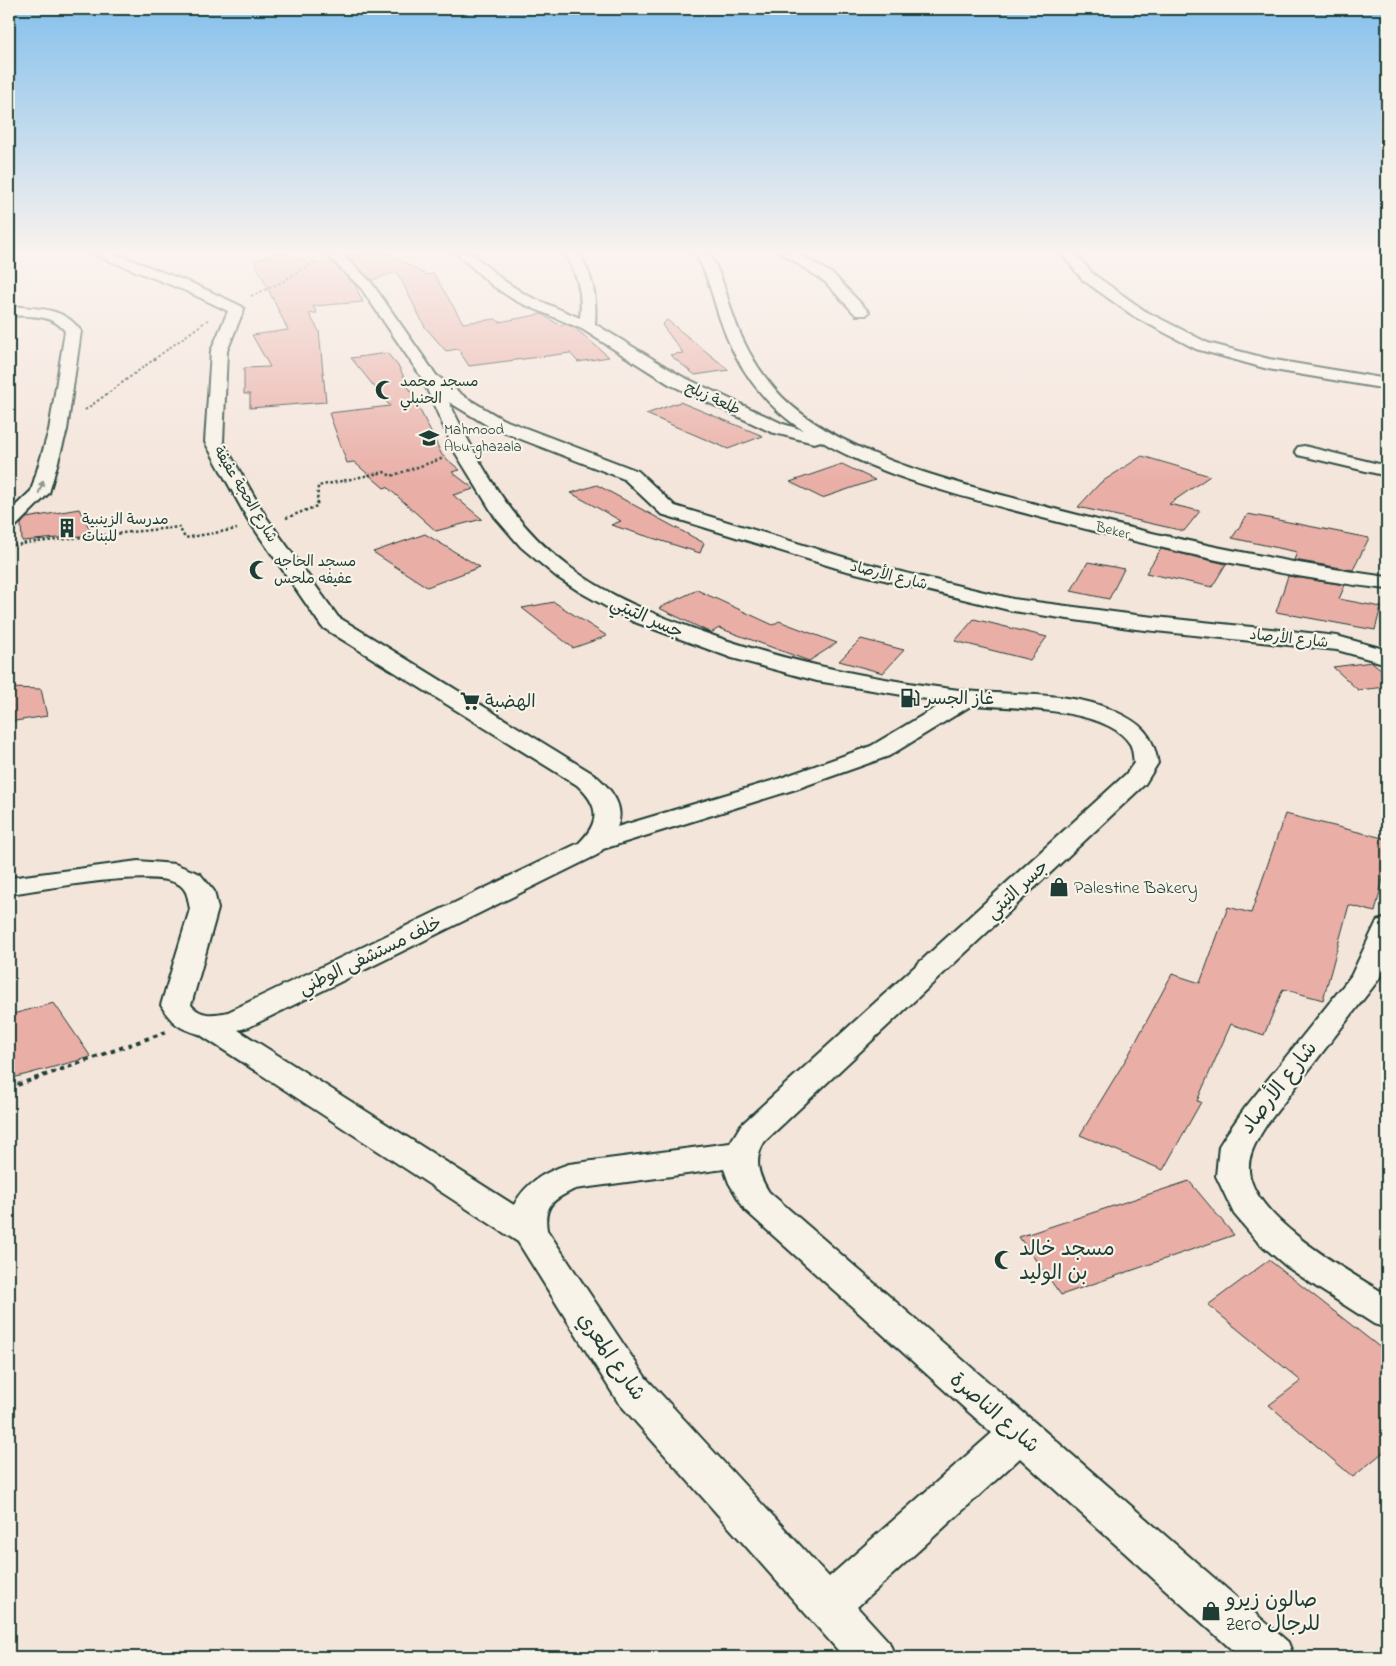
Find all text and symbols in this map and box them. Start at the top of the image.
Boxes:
place label: مسجد محمد الحنبلي [400,371,478,411]
street label: طلعة زبلح [681,377,744,421]
mosque icon: مسجد محمد الحنبلي [374,379,396,401]
place label: Mahmood Abu-ghazala [444,419,522,459]
school or university icon: Mahmood Abu-ghazala [418,427,440,449]
street label: شارع الحجة عفيفة [208,442,283,547]
one-way arrow [37,479,45,494]
place label: مدرسة الزينبية للبنات [82,509,169,548]
street label: Beker [1092,516,1133,546]
building icon: مدرسة الزينبية للبنات [56,517,78,539]
place label: مسجد الحاجه عفيفه ملحس [274,551,356,590]
street label: شارع الأرصاد [848,556,930,596]
mosque icon: مسجد الحاجه عفيفه ملحس [248,559,270,581]
street label: جسر التيتي [605,591,687,647]
street label: شارع الأرصاد [1248,624,1329,654]
fuel station icon: غاز الجسر [899,687,921,709]
place label: غاز الجسر [923,687,994,713]
supermarket icon: الهضبة [459,690,481,712]
place label: الهضبة [485,690,536,716]
street label: جسر التيتي [981,855,1056,927]
shop icon: Palestine Bakery [1048,876,1070,898]
place label: Palestine Bakery [1074,876,1197,902]
street label: خلف مستشفى الوطني [295,911,447,1004]
street label: شارع الأرصاد [1233,1035,1326,1141]
place label: مسجد خالد بن الوليد [1019,1235,1115,1289]
mosque icon: مسجد خالد بن الوليد [993,1249,1015,1271]
street label: شارع المعري [569,1307,652,1408]
street label: شارع الناصرة [942,1366,1045,1461]
place label: صالون زيرو zero للرجال [1224,1586,1320,1640]
shop icon: صالون زيرو zero للرجال [1200,1600,1222,1622]

